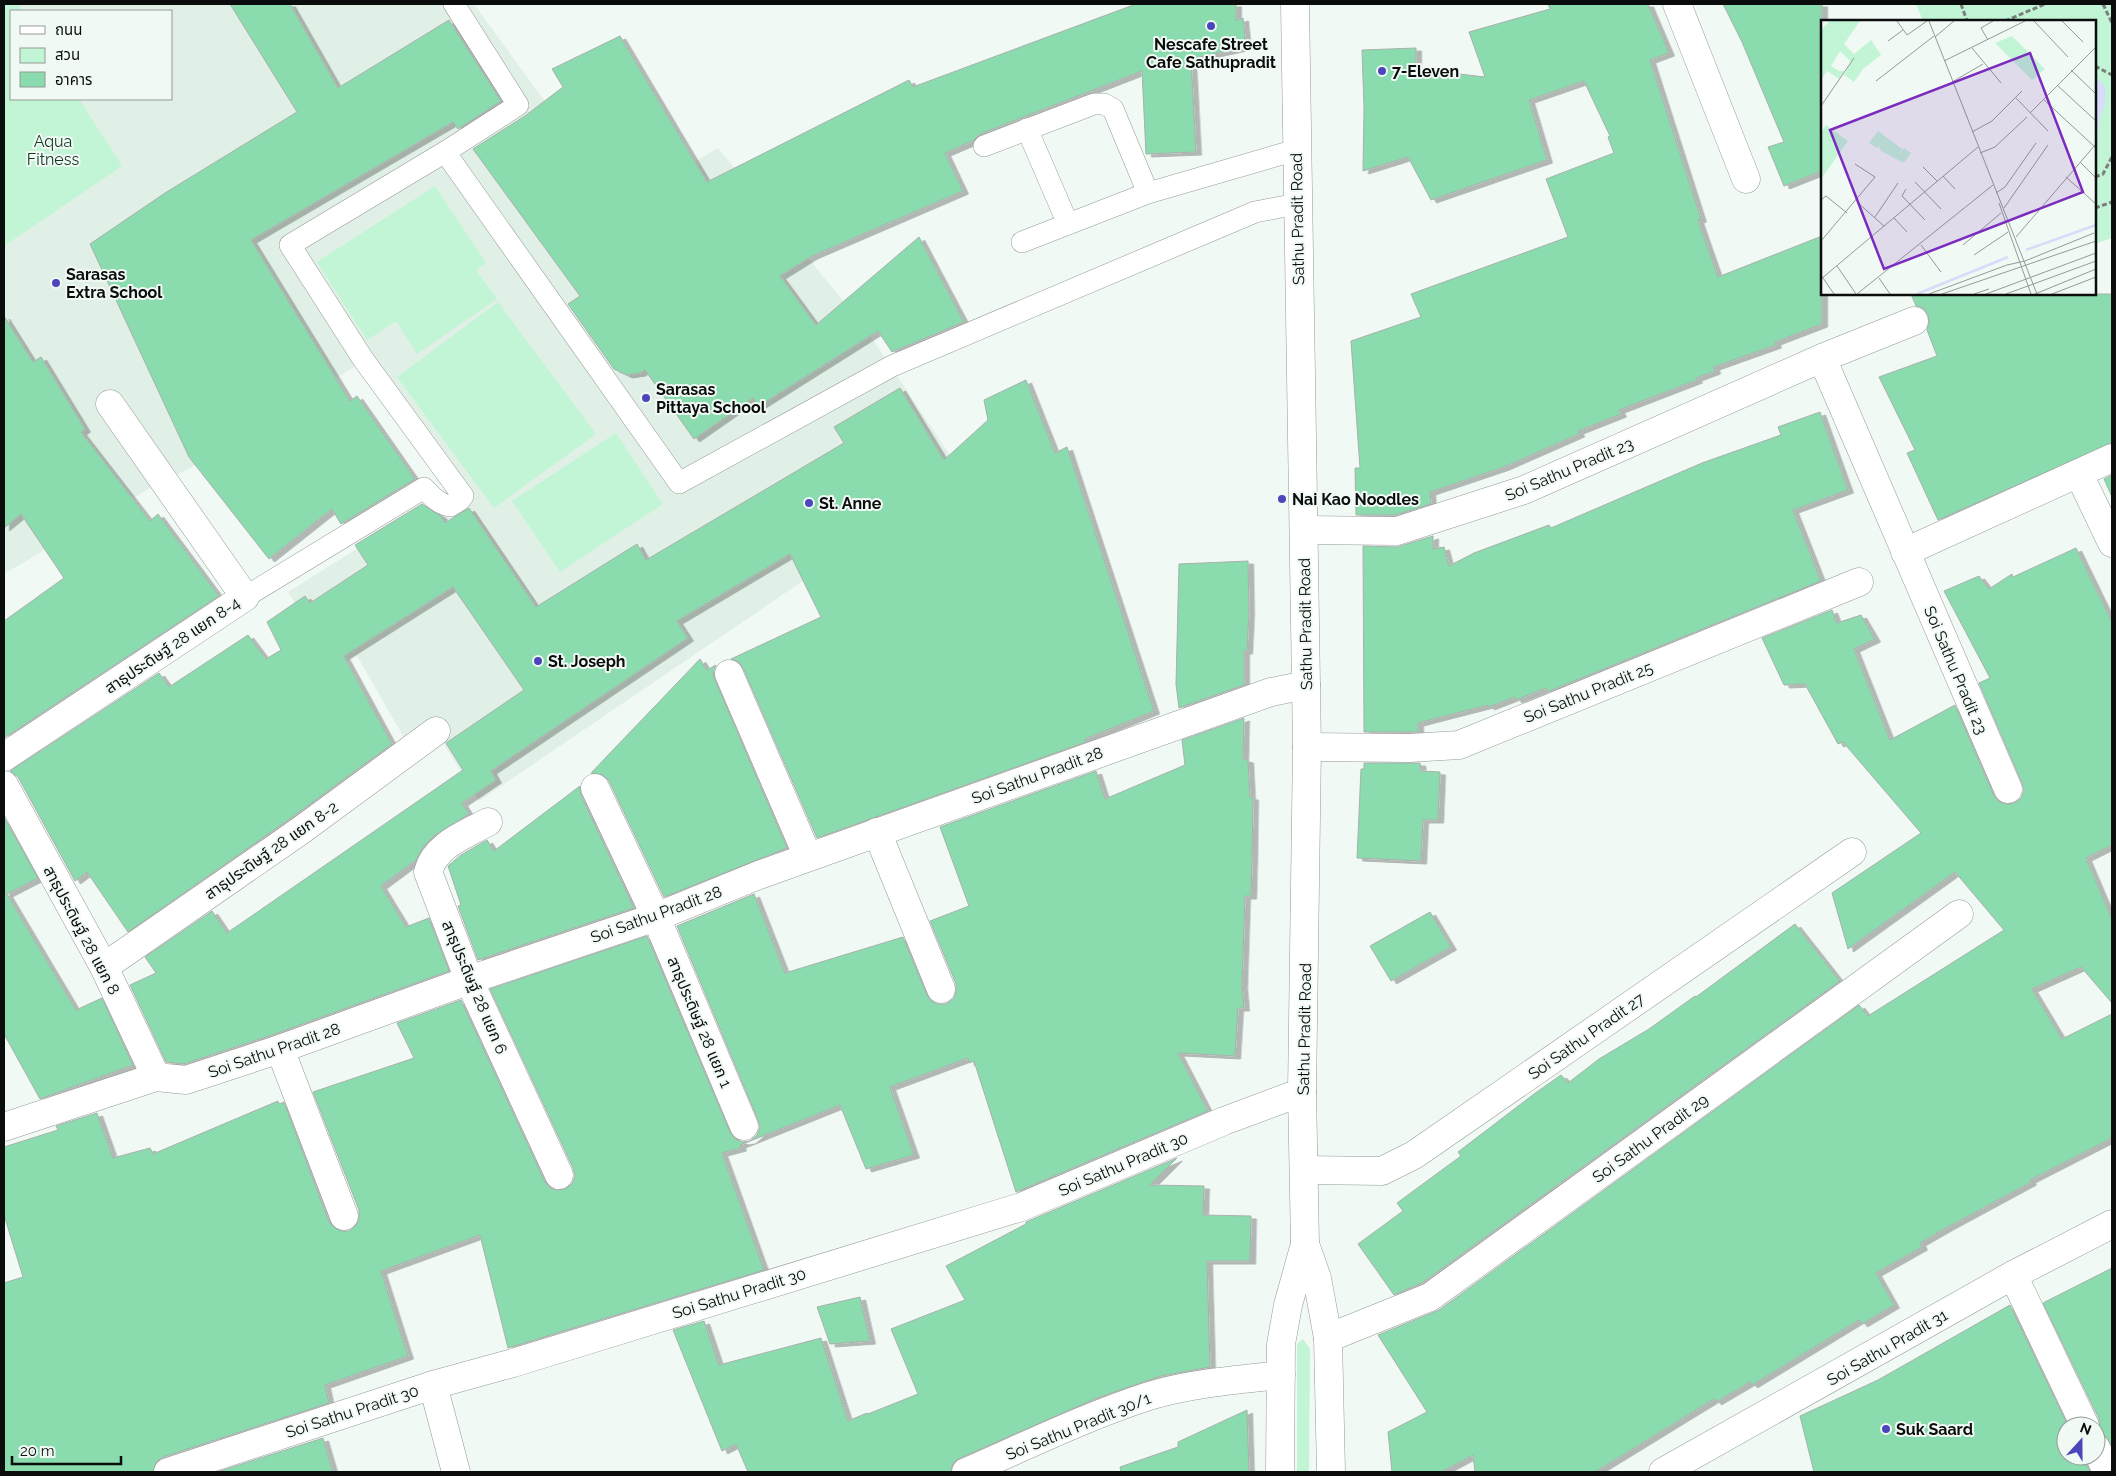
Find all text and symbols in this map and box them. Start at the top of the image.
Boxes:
legend [10,10,172,100]
marker: Nescafe Street Cafe Sathupradit [1205,20,1217,32]
inset map [1821,20,2096,295]
text: ถนน [55,21,82,39]
place label: Nescafe Street Cafe Sathupradit [1146,35,1276,72]
text: สวน [55,46,80,64]
place label: 7-Eleven [1392,62,1459,81]
marker: 7-Eleven [1376,65,1388,77]
text: อาคาร [55,71,92,89]
park label: Aqua Fitness [27,132,79,169]
street label: Sathu Pradit Road [1287,153,1308,285]
place label: Sarasas Extra School [66,265,163,302]
marker: Sarasas Extra School [50,277,62,289]
place label: Sarasas Pittaya School [656,380,767,417]
marker: Sarasas Pittaya School [640,392,652,404]
street label: Soi Sathu Pradit 23 [1502,434,1636,505]
place label: Nai Kao Noodles [1292,490,1419,509]
marker: Nai Kao Noodles [1276,493,1288,505]
place label: St. Anne [819,494,882,513]
marker: St. Anne [803,497,815,509]
street label: Sathu Pradit Road [1295,558,1316,690]
street label: สาธุประดิษฐ์ 28 แยก 8-4 [101,593,244,698]
street label: Soi Sathu Pradit 23 [1920,603,1991,737]
place label: St. Joseph [548,652,625,671]
marker: St. Joseph [532,655,544,667]
street label: Soi Sathu Pradit 25 [1521,658,1656,727]
street label: Soi Sathu Pradit 28 [969,743,1105,808]
street label: สาธุประดิษฐ์ 28 แยก 8-2 [201,797,342,904]
street label: สาธุประดิษฐ์ 28 แยก 8 [40,862,124,998]
street label: Soi Sathu Pradit 28 [588,882,724,947]
street label: สาธุประดิษฐ์ 28 แยก 6 [438,917,511,1057]
street label: สาธุประดิษฐ์ 28 แยก 1 [663,954,736,1091]
street label: Sathu Pradit Road [1294,963,1315,1095]
street label: Soi Sathu Pradit 27 [1525,989,1648,1084]
street label: Soi Sathu Pradit 28 [206,1019,343,1082]
street label: Soi Sathu Pradit 29 [1589,1090,1712,1187]
street label: Soi Sathu Pradit 30 [1056,1129,1191,1200]
street label: Soi Sathu Pradit 30 [670,1264,808,1323]
street label: Soi Sathu Pradit 31 [1824,1305,1951,1390]
street label: Soi Sathu Pradit 30 [283,1381,421,1442]
street label: Soi Sathu Pradit 30/1 [1003,1389,1154,1464]
north arrow [2056,1416,2106,1466]
text: N [2078,1419,2094,1438]
place label: Suk Saard [1896,1420,1973,1439]
marker: Suk Saard [1880,1423,1892,1435]
scale bar [12,1434,121,1466]
text: 20 m [20,1442,55,1460]

